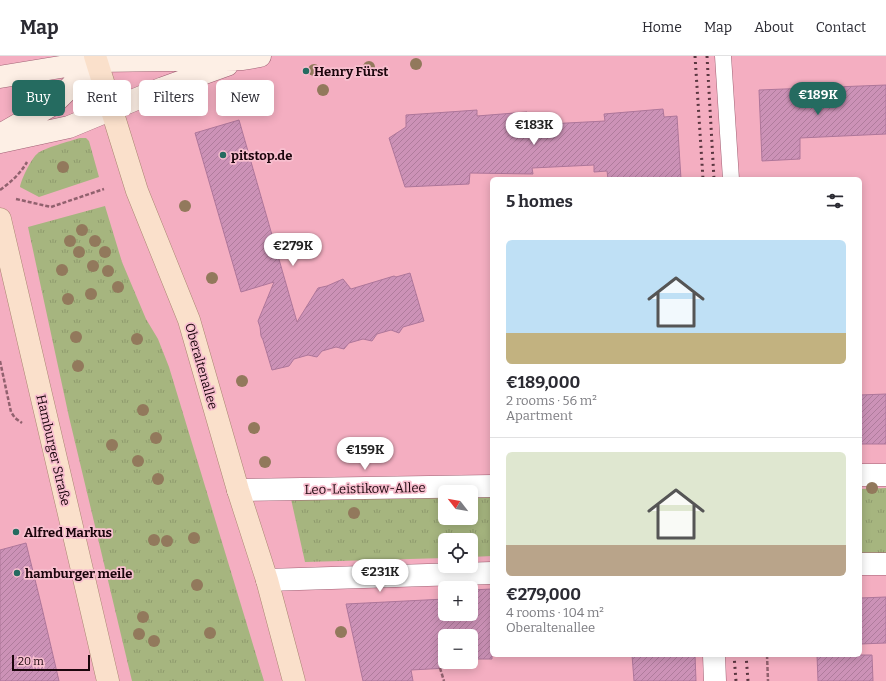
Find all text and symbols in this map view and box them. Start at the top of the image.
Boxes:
text: Map [20,16,59,39]
text: Home [642,19,682,36]
text: Map [704,19,732,36]
text: About [754,19,794,36]
text: Contact [816,19,866,36]
place label: Henry Fürst [314,64,388,79]
marker: Henry Fürst [301,66,311,76]
chip: Buy [12,80,65,116]
chip: Rent [73,80,131,116]
chip: Filters [139,80,208,116]
chip: New [216,80,274,116]
pin: €189K [790,82,846,116]
text: €189K [798,87,838,102]
pin: €183K [506,112,562,146]
text: €183K [515,117,553,132]
place label: pitstop.de [231,148,292,163]
marker: pitstop.de [218,150,228,160]
icon: filters [824,190,846,212]
text: 5 homes [506,191,573,212]
pin: €279K [265,233,321,267]
text: €279K [273,238,313,253]
icon: home [640,266,712,338]
street label: Oberaltenallee [182,321,221,411]
text: €189,000 [506,372,580,393]
street label: Hamburger Straße [33,393,74,507]
text: 2 rooms · 56 m² [506,393,597,408]
text: Apartment [506,408,573,423]
pin: €159K [337,437,393,471]
text: €159K [346,442,384,457]
icon: home [640,478,712,550]
street label: Leo-Leistikow-Allee [304,480,426,497]
north arrow [438,485,478,525]
map controls [438,485,478,669]
place label: Alfred Markus [24,525,112,540]
marker: Alfred Markus [11,527,21,537]
button: locate [438,533,478,573]
pin: €231K [352,559,408,593]
text: €231K [361,564,399,579]
place label: hamburger meile [25,566,132,581]
marker: hamburger meile [12,568,22,578]
button: + [438,581,478,621]
text: €279,000 [506,584,581,605]
text: 4 rooms · 104 m² [506,605,604,620]
text: Oberaltenallee [506,620,595,635]
button: − [438,629,478,669]
scale bar [12,653,90,672]
text: 20 m [18,655,44,668]

